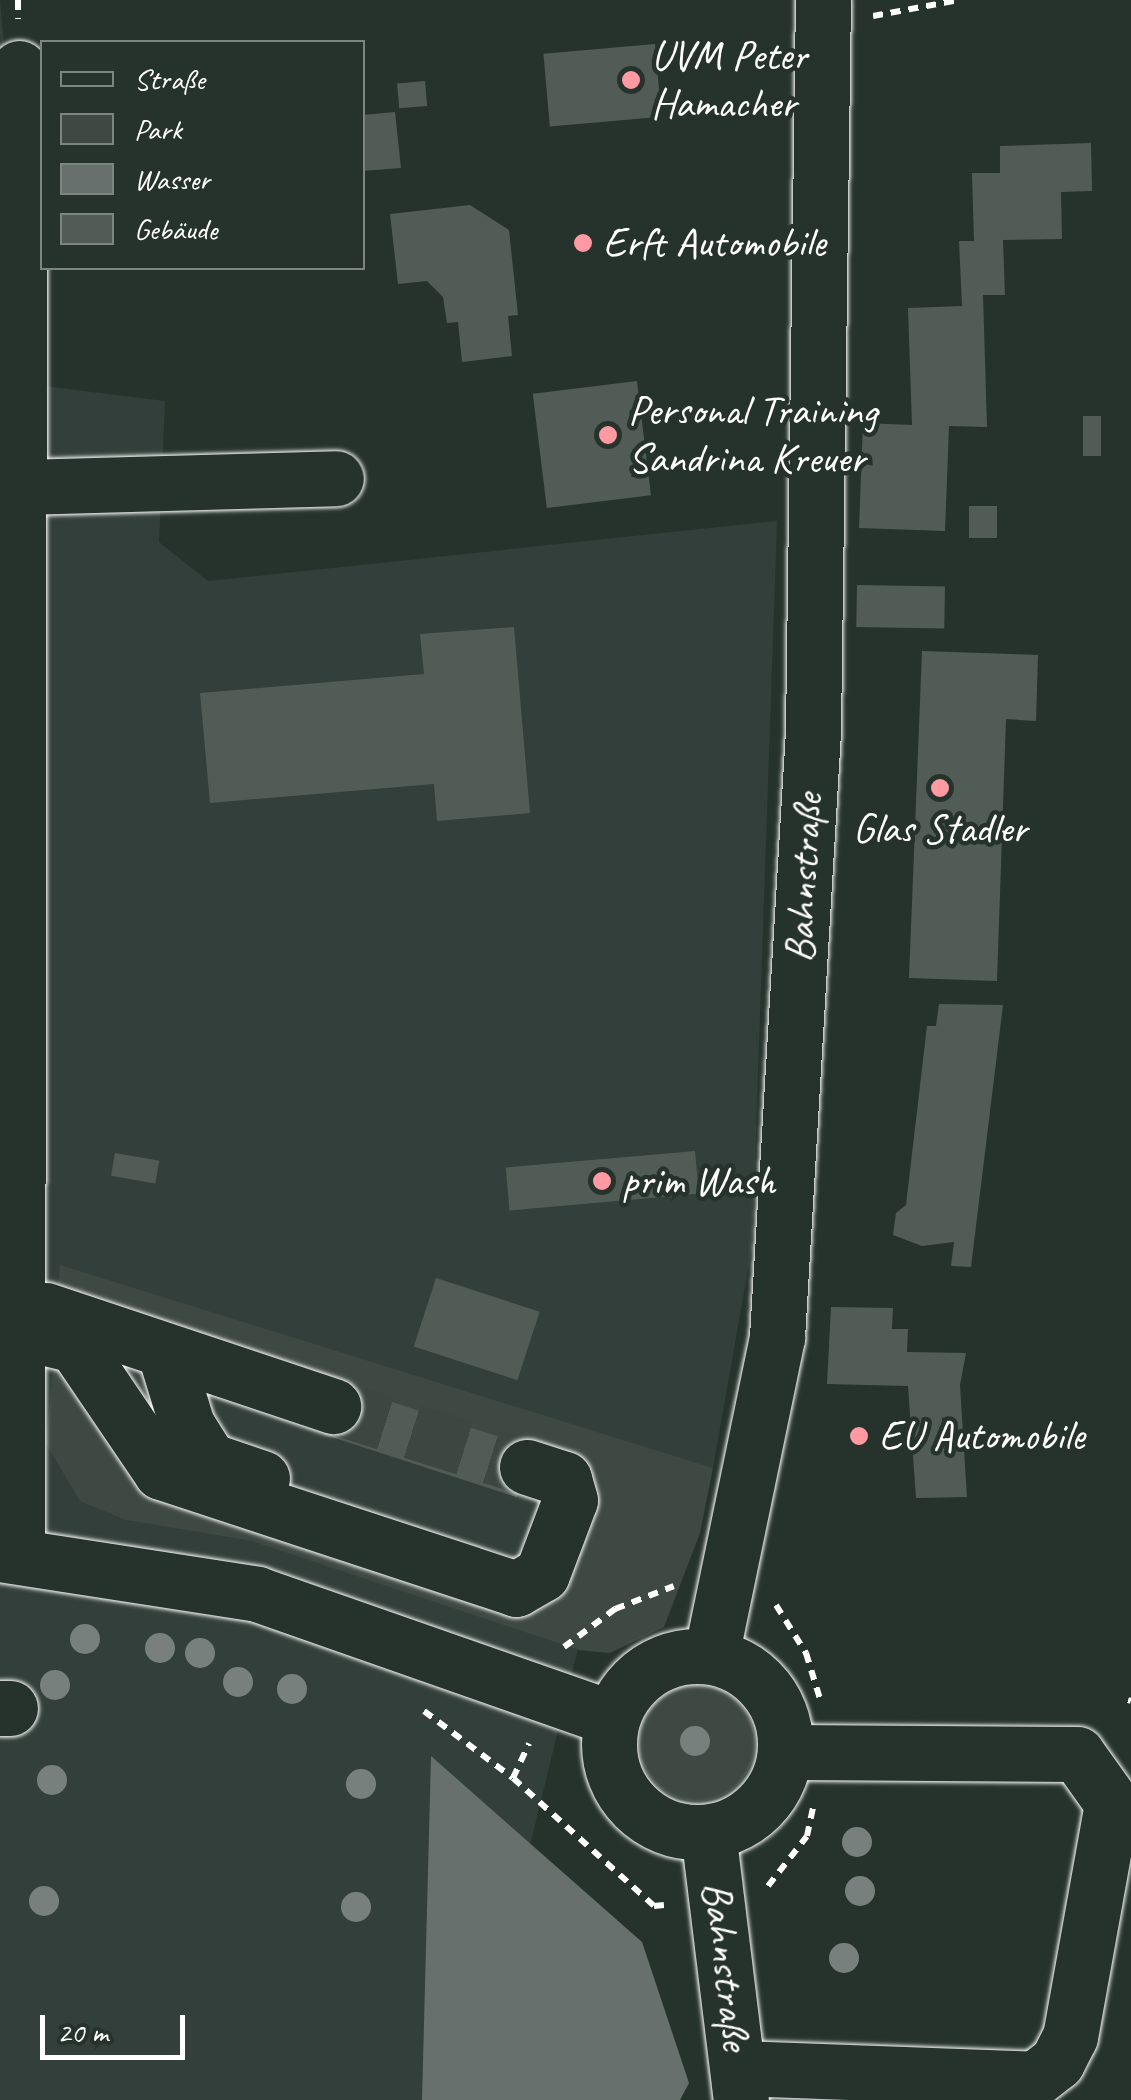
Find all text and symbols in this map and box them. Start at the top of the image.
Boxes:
place label: UVM Peter Hamacher [651,31,806,130]
legend [40,40,365,270]
text: Straße [134,60,205,98]
marker: UVM Peter Hamacher [620,69,642,91]
text: Park [134,110,182,148]
text: Wasser [134,160,210,198]
text: Gebäude [134,210,217,248]
place label: Erft Automobile [603,218,827,268]
marker: Erft Automobile [572,232,594,254]
place label: Personal Training Sandrina Kreuer [628,386,876,484]
marker: Personal Training Sandrina Kreuer [597,424,619,446]
marker: Glas Stadler [929,777,951,799]
street label: Bahnstraße [774,792,834,964]
place label: Glas Stadler [852,804,1028,854]
place label: prim Wash [622,1156,777,1206]
marker: prim Wash [591,1170,613,1192]
place label: EU Automobile [879,1411,1084,1461]
marker: EU Automobile [848,1425,870,1447]
street label: Bahnstraße [691,1879,761,2053]
scale bar [45,1995,190,2057]
text: 20 m [57,2013,108,2051]

